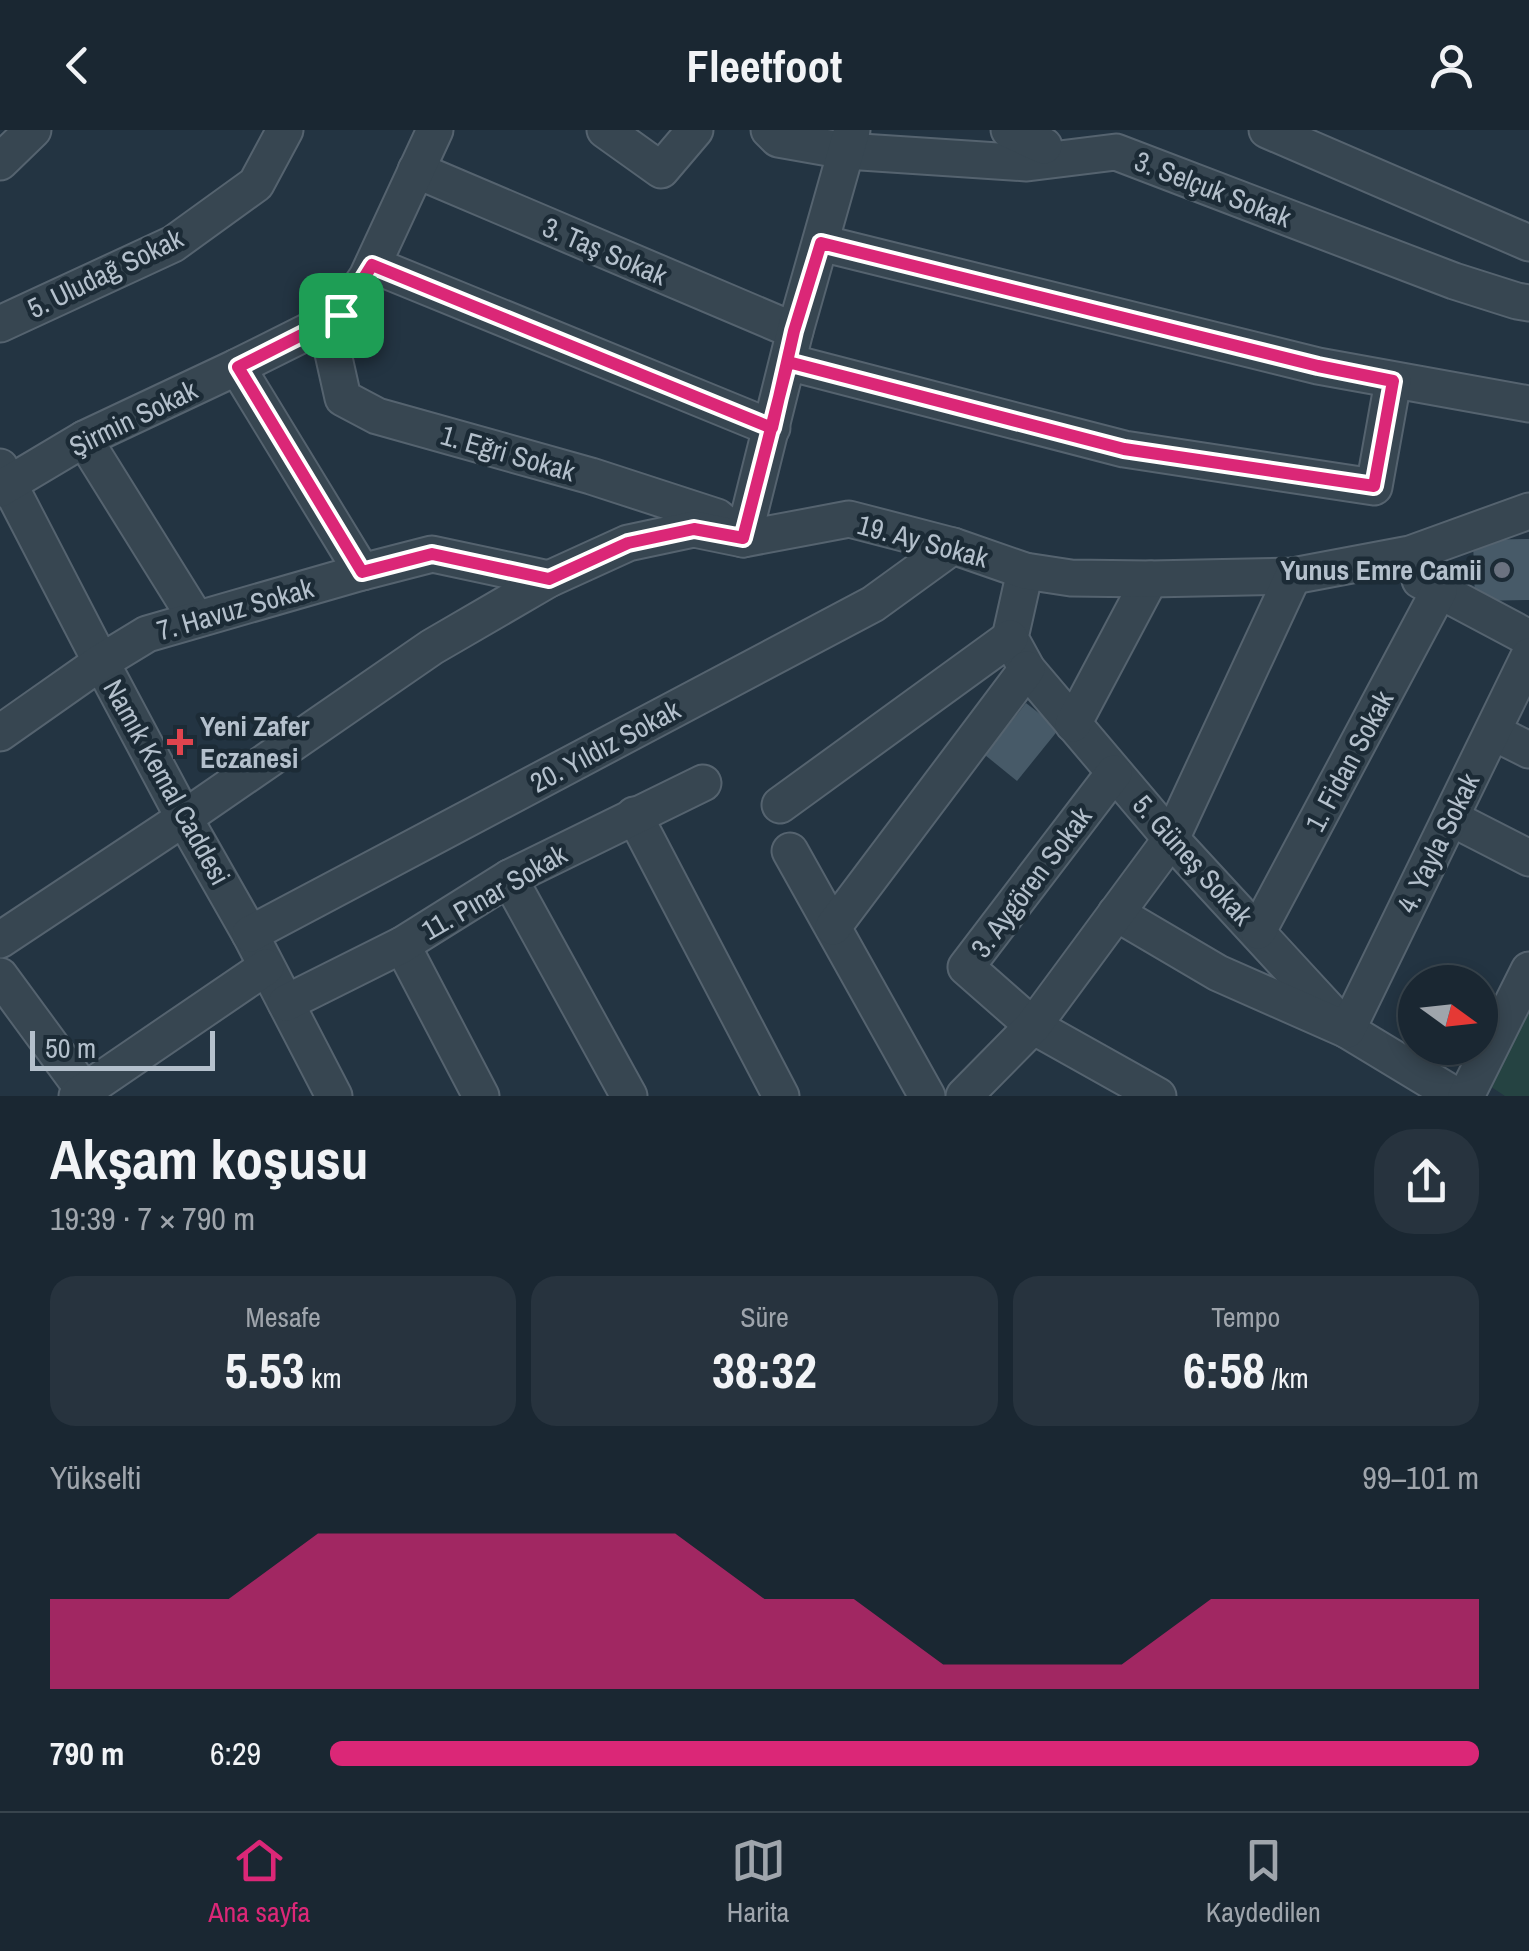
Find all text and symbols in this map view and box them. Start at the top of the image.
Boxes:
text: Fleetfoot [687,35,842,96]
icon: back [50,38,105,93]
icon: person [1424,38,1479,93]
street label: 3. Selçuk Sokak [1129,142,1297,236]
street label: 3. Taş Sokak [537,208,673,294]
street label: 5. Uludağ Sokak [21,219,190,327]
pin [299,273,384,358]
icon: arrive [314,288,369,343]
street label: Şirmin Sokak [63,370,204,465]
street label: 1. Eğri Sokak [437,416,580,490]
street label: 19. Ay Sokak [854,505,993,577]
place label: Yunus Emre Camii [1280,551,1482,589]
marker: Yunus Emre Camii [1491,559,1513,581]
street label: 7. Havuz Sokak [152,568,318,649]
street label: Namık Kemal Caddesi [95,672,239,892]
street label: 1. Fidan Sokak [1296,683,1402,838]
street label: 20. Yıldız Sokak [523,690,687,801]
place label: Yeni Zafer Eczanesi [200,707,309,777]
marker: Yeni Zafer Eczanesi [169,731,191,753]
street label: 4. Yayla Sokak [1388,766,1488,919]
street label: 5. Güneş Sokak [1124,787,1262,934]
street label: 3. Aygören Sokak [962,798,1101,965]
street label: 11. Pınar Sokak [414,835,574,949]
north arrow [1398,965,1498,1065]
map controls [1398,965,1498,1065]
scale bar [30,1026,215,1070]
text: 50 m [45,1029,96,1067]
text: Akşam koşusu [50,1122,368,1196]
button: share [1374,1129,1479,1234]
text: 19:39 · 7 × 790 m [50,1197,255,1240]
text: Mesafe [246,1298,321,1336]
text: Süre [740,1298,789,1336]
text: Tempo [1211,1298,1280,1336]
text: 5.53 [225,1336,305,1404]
text: 38:32 [712,1336,817,1404]
text: 6:58 [1183,1336,1265,1404]
text: km [305,1359,342,1397]
text: /km [1265,1359,1309,1397]
text: Yükselti [50,1456,142,1499]
text: 99–101 m [1362,1456,1479,1499]
text: 790 m [50,1732,124,1775]
text: 6:29 [210,1732,261,1775]
tab: Ana sayfa [208,1833,310,1931]
tab: Harita [727,1833,789,1931]
tab: Kaydedilen [1206,1833,1321,1931]

